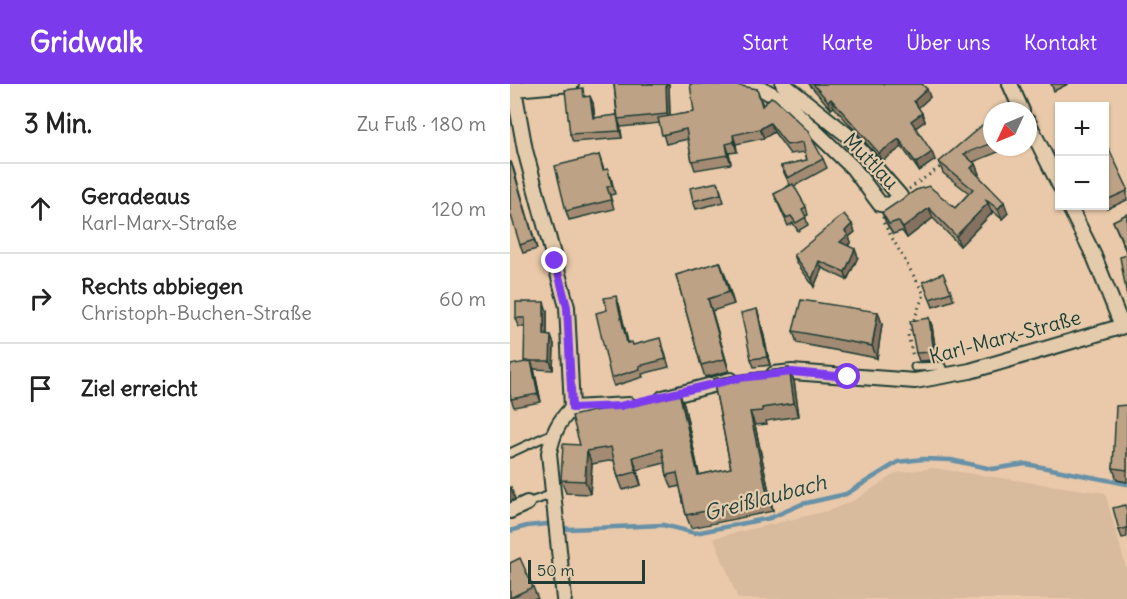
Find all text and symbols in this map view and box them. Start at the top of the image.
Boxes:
text: Gridwalk [30,24,143,60]
text: Start [742,29,788,56]
text: Karte [821,29,873,56]
text: Über uns [906,29,991,56]
text: Kontakt [1024,29,1097,56]
north arrow [983,102,1037,156]
map controls [1055,102,1109,210]
button: + [1055,102,1109,156]
text: 3 Min. [24,107,92,140]
text: Zu Fuß · 180 m [357,111,486,136]
street label: Muttlau [838,127,904,194]
button: − [1055,156,1109,210]
text: Geradeaus [81,182,190,210]
icon: ahead [24,192,57,225]
text: 120 m [432,196,486,221]
text: Karl-Marx-Straße [81,210,237,235]
route end [541,247,567,273]
text: Rechts abbiegen [81,272,243,300]
icon: right [24,282,57,315]
text: 60 m [439,286,486,311]
text: Christoph-Buchen-Straße [81,300,312,325]
street label: Karl-Marx-Straße [926,304,1084,369]
route start [834,363,860,389]
icon: arrive [24,372,57,405]
text: Ziel erreicht [81,374,198,402]
water label: Greißlaubach [701,468,830,527]
scale bar [528,557,645,584]
text: 50 m [537,560,575,580]

